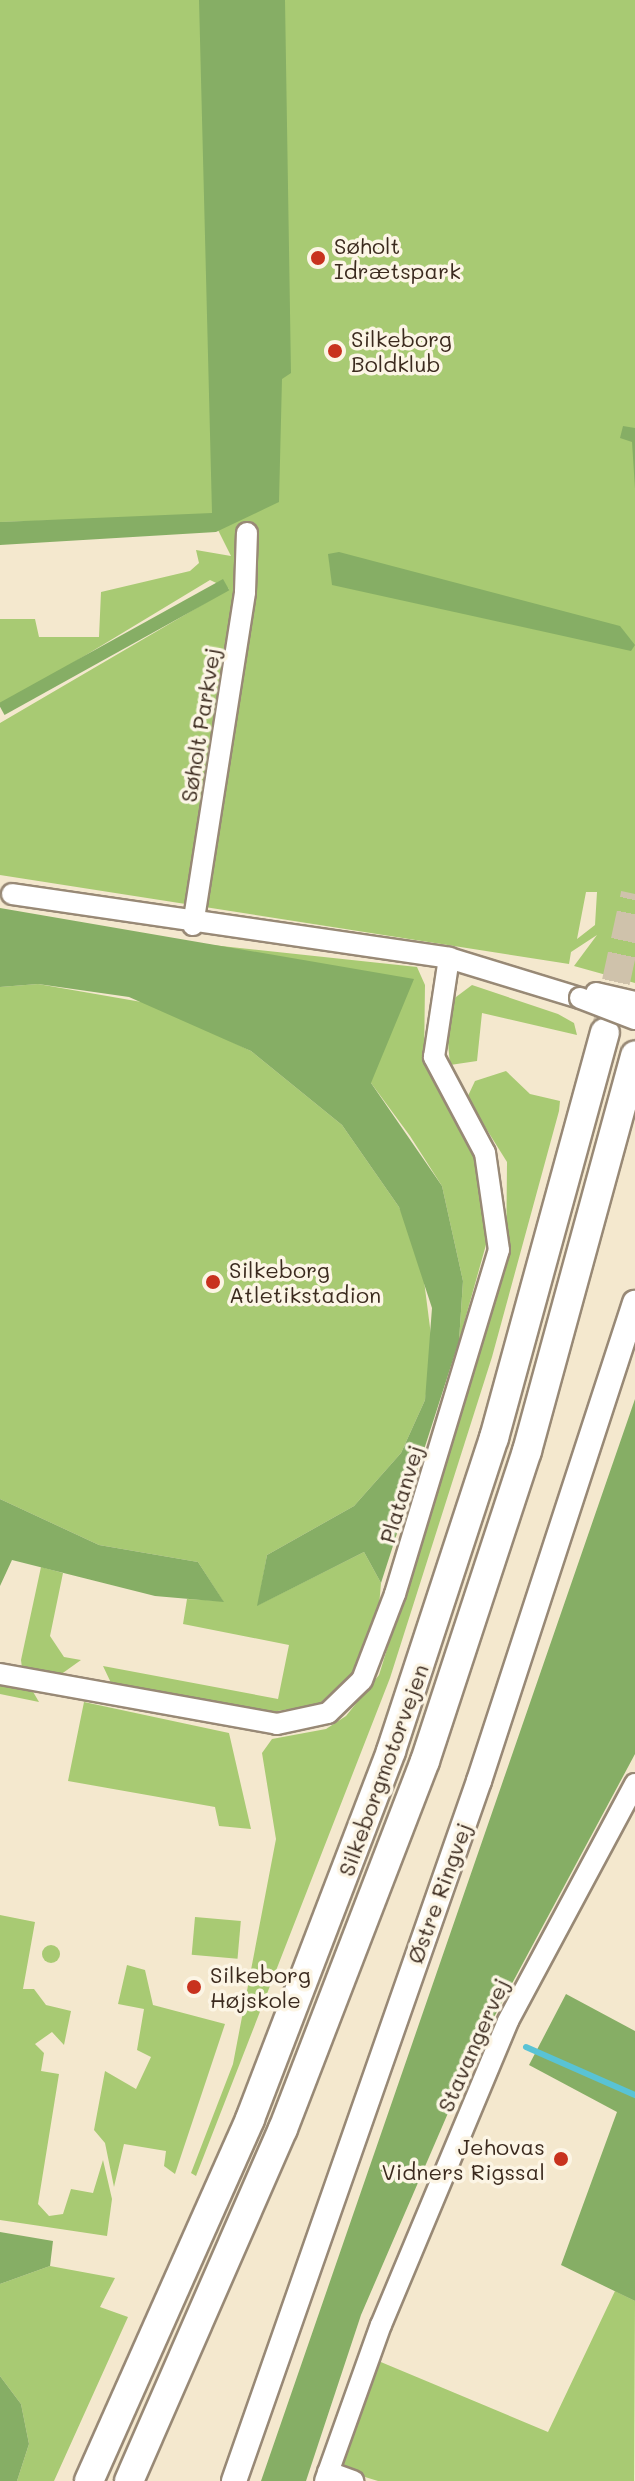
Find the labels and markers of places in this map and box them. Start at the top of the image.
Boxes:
place label: Søholt Idrætspark [334,232,461,284]
marker: Søholt Idrætspark [309,249,327,267]
place label: Silkeborg Boldklub [351,325,452,376]
marker: Silkeborg Boldklub [326,342,344,360]
place label: Silkeborg Atletikstadion [229,1256,381,1308]
marker: Silkeborg Atletikstadion [204,1273,222,1291]
place label: Silkeborg Højskole [210,1961,311,2012]
marker: Silkeborg Højskole [185,1978,203,1996]
place label: Jehovas Vidners Rigssal [381,2133,545,2184]
marker: Jehovas Vidners Rigssal [552,2150,570,2168]

